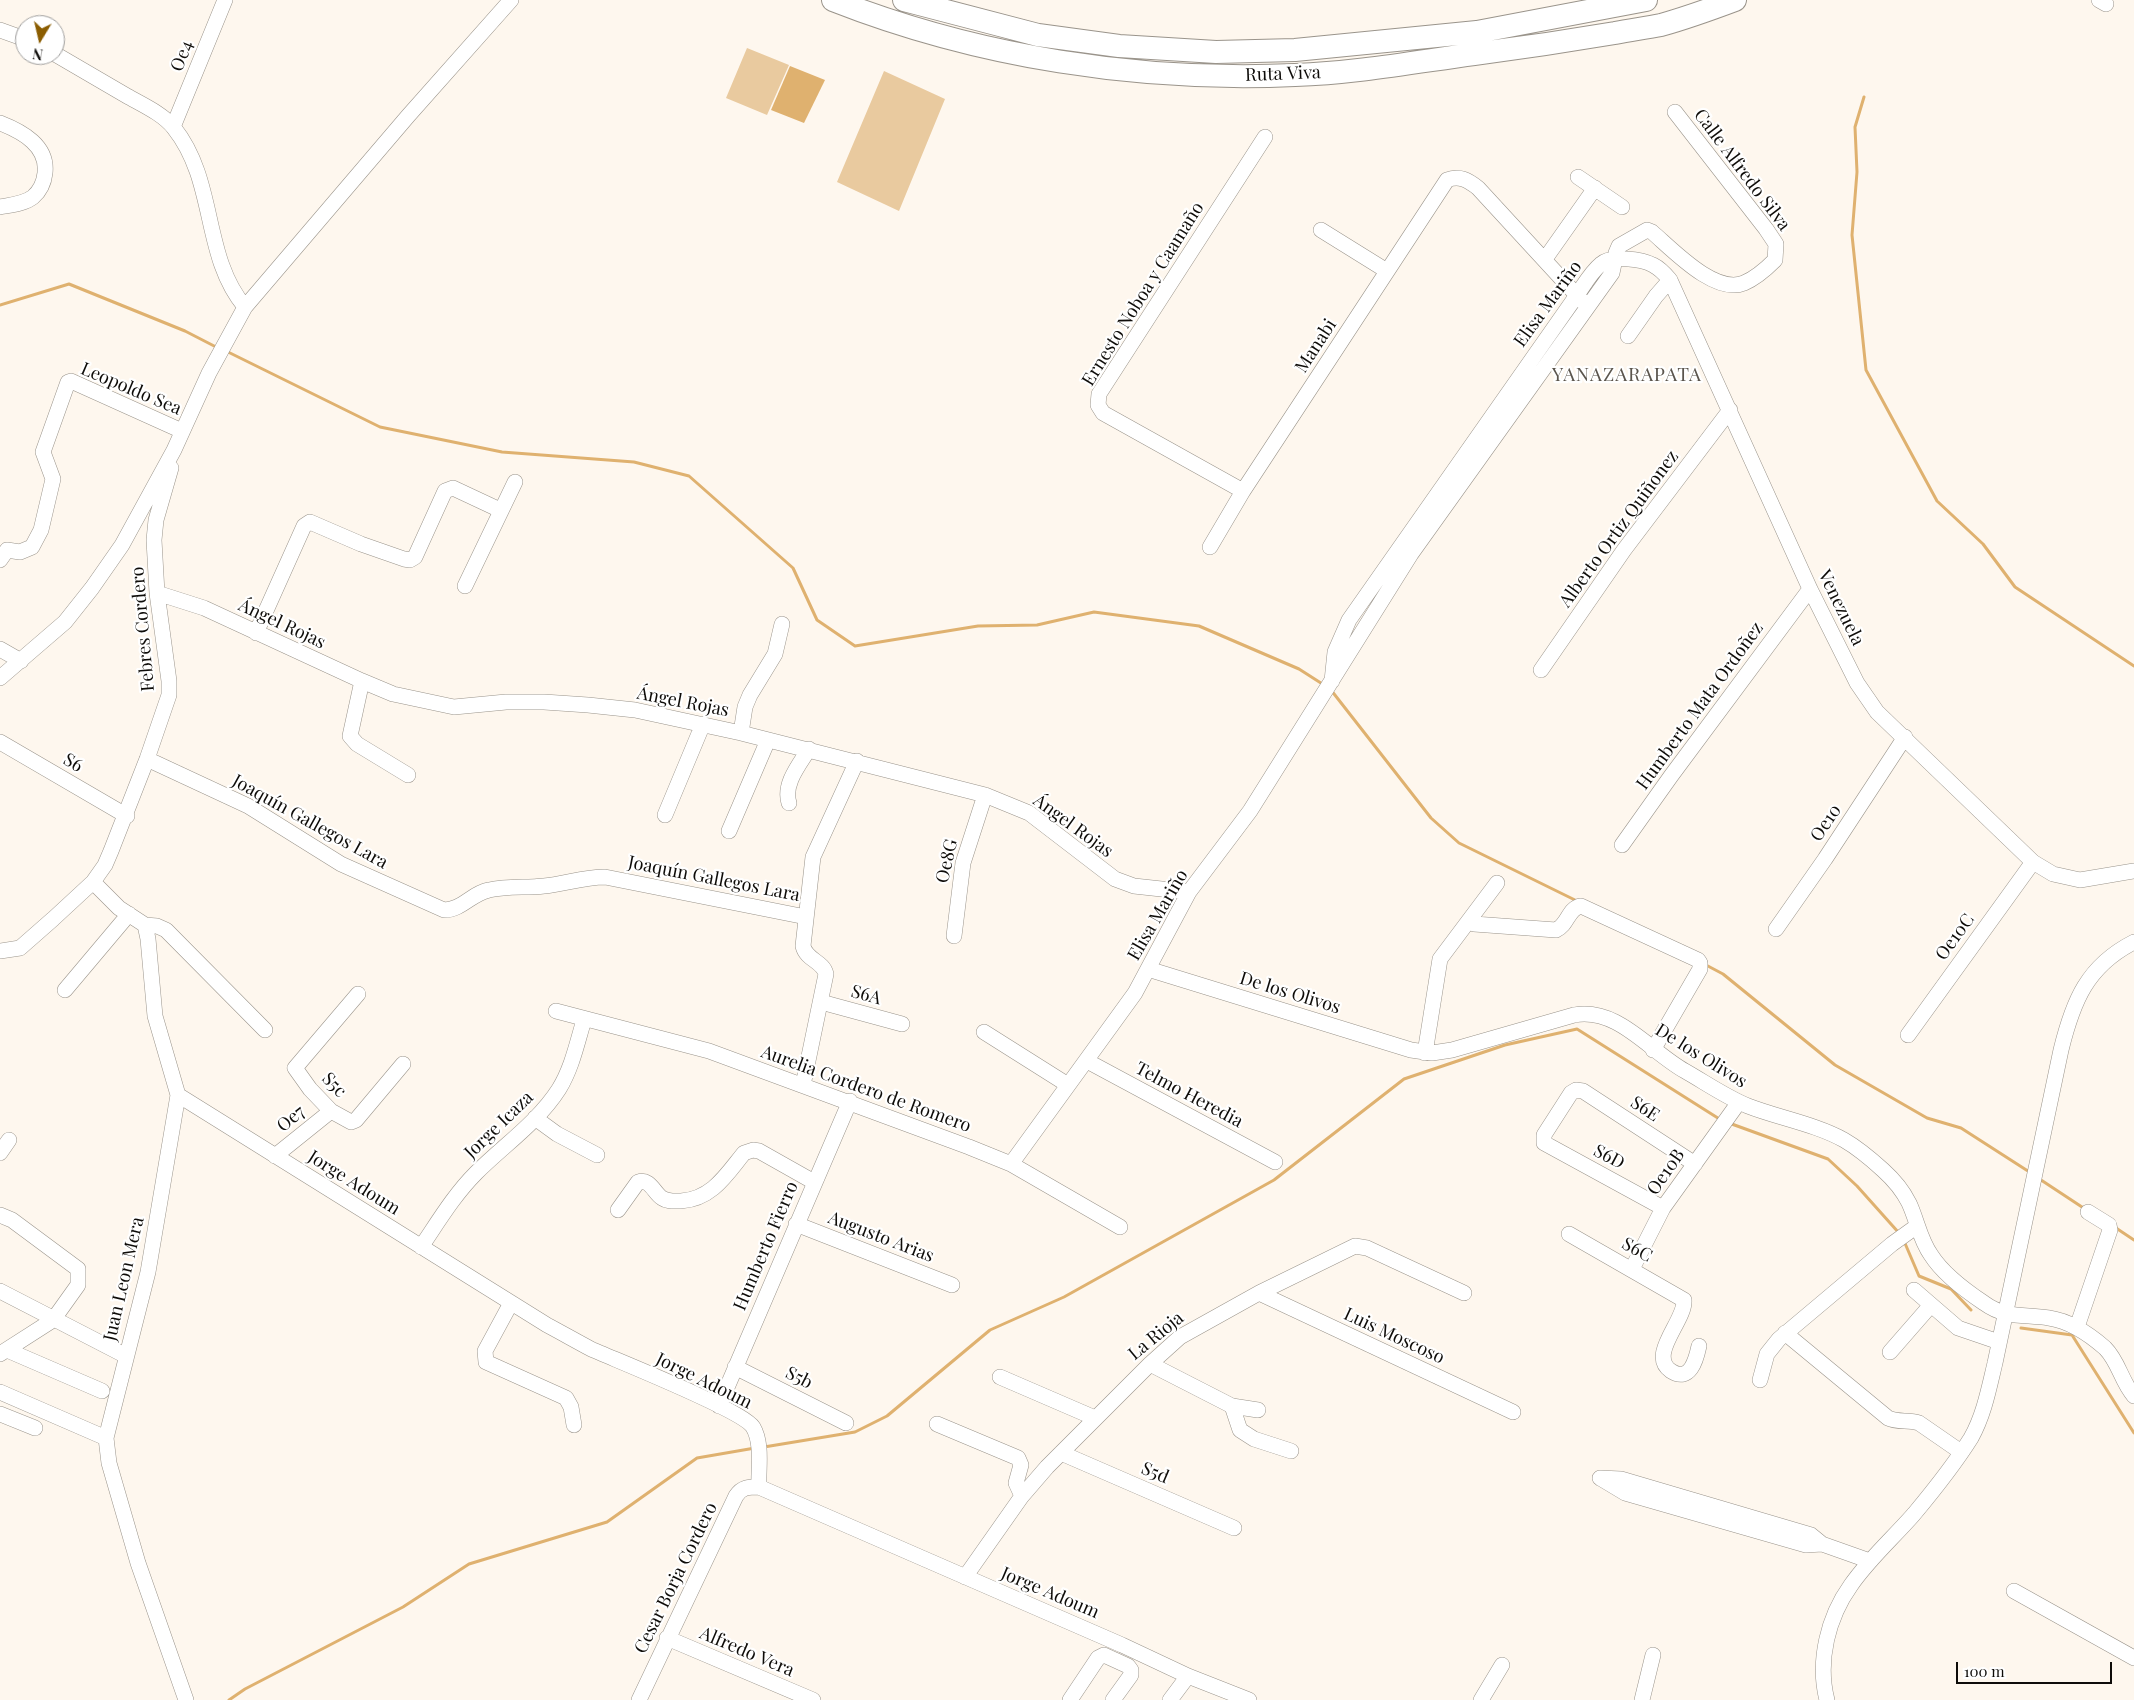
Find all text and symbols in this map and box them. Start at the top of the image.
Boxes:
north arrow [15,15,65,65]
street label: Oe4 [166,37,198,75]
text: N [31,44,44,64]
street label: Ruta Viva [1245,62,1321,86]
street label: Calle Alfredo Silva [1689,105,1795,235]
street label: Ernesto Noboa y Caamaño [1077,198,1209,390]
street label: Elisa Mariño [1509,257,1587,351]
street label: Manabi [1291,315,1341,377]
street label: Leopoldo Sea [77,358,185,420]
district label: YANAZARAPATA [1550,364,1704,386]
street label: Alberto Ortiz Quiñonez [1555,446,1683,612]
street label: Febres Cordero [127,566,159,692]
street label: Venezuela [1813,567,1869,649]
street label: Ángel Rojas [235,594,329,654]
street label: Humberto Mata Ordoñez [1632,618,1768,794]
street label: Ángel Rojas [635,682,731,722]
street label: S6 [59,749,87,777]
street label: Joaquín Gallegos Lara [228,770,392,874]
street label: Ángel Rojas [1029,790,1117,862]
street label: Oe10 [1806,800,1846,846]
street label: Oe8G [931,837,963,885]
street label: Joaquín Gallegos Lara [626,852,802,906]
street label: Elisa Mariño [1123,866,1193,964]
street label: Oe10C [1931,910,1979,964]
street label: De los Olivos [1237,967,1343,1019]
street label: S6A [849,981,883,1009]
street label: De los Olivos [1651,1019,1751,1093]
street label: Aurelia Cordero de Romero [758,1041,974,1137]
street label: Telmo Heredia [1131,1058,1247,1132]
street label: S5c [317,1068,351,1102]
street label: Jorge Icaza [460,1087,538,1163]
street label: S6E [1627,1092,1663,1126]
street label: Oe7 [273,1101,309,1137]
street label: S6D [1590,1140,1628,1174]
street label: Oe10B [1642,1145,1690,1199]
street label: Jorge Adoum [304,1146,404,1220]
street label: Humberto Fierro [729,1178,803,1314]
street label: Augusto Arias [825,1207,937,1267]
street label: Juan Leon Mera [99,1215,149,1343]
street label: S6C [1618,1233,1656,1267]
street label: Luis Moscoso [1340,1303,1448,1369]
street label: La Rioja [1124,1307,1188,1365]
street label: Jorge Adoum [652,1348,756,1414]
street label: S5b [782,1362,816,1394]
street label: S5d [1138,1458,1172,1488]
street label: Cesar Borja Cordero [630,1499,722,1657]
street label: Jorge Adoum [998,1563,1102,1623]
street label: Alfredo Vera [697,1622,797,1682]
scale bar [1959,1652,2115,1684]
text: 100 m [1964,1661,2005,1681]

